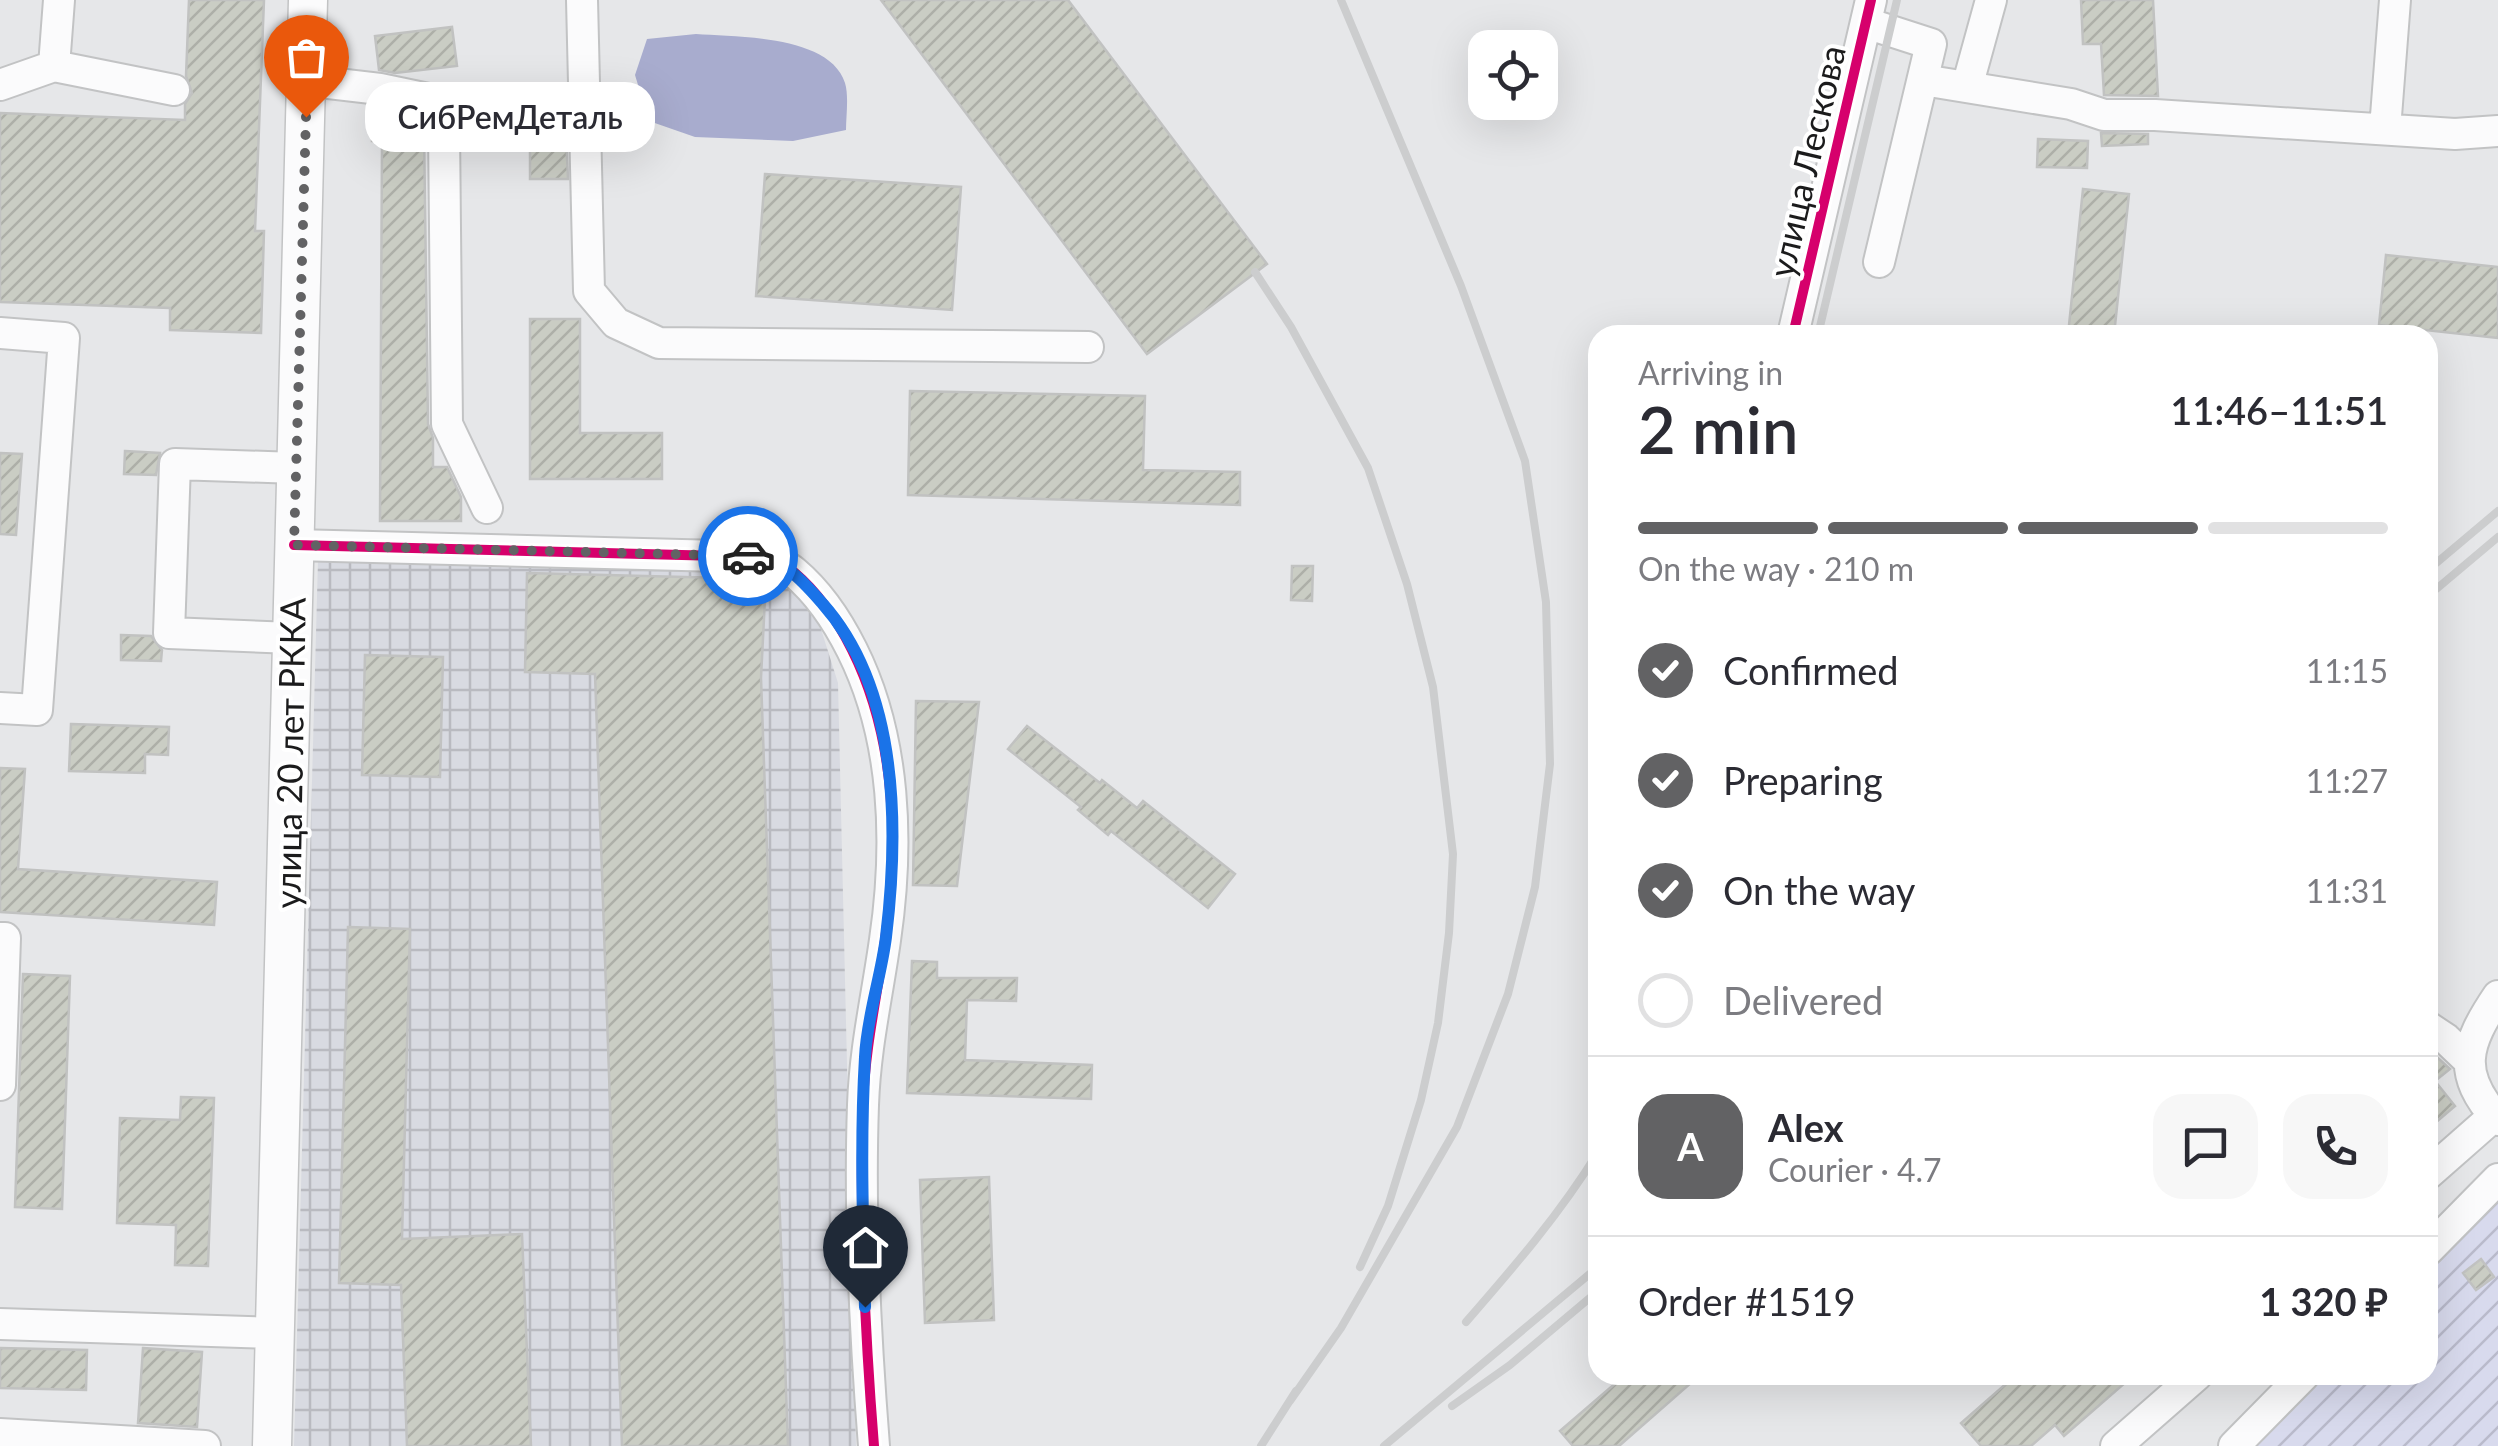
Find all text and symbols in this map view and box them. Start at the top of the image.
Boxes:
pin [264,15,349,118]
icon: bag [279,30,334,85]
map controls [1468,30,1558,120]
button: locate [1468,30,1558,120]
street label: улица Лескова [1759,41,1853,281]
callout: СибРемДеталь [366,82,656,152]
text: СибРемДеталь [397,97,623,136]
text: Arriving in [1638,353,1783,392]
text: 11:46–11:51 [2170,387,2388,433]
text: 2 min [1638,390,1798,468]
courier [698,506,798,606]
icon: car [721,529,776,584]
text: On the way · 210 m [1638,549,1914,588]
street label: улица 20 лет РККА [265,597,313,909]
icon: check [1638,643,1693,698]
text: Confirmed [1723,647,1899,693]
text: 11:15 [2306,651,2388,690]
icon: check [1638,753,1693,808]
text: Preparing [1723,757,1883,803]
text: 11:27 [2306,761,2388,800]
icon: check [1638,863,1693,918]
text: On the way [1723,867,1915,913]
text: 11:31 [2306,871,2388,910]
text: Delivered [1723,977,1883,1023]
button: chat [2153,1094,2258,1199]
button: phone [2283,1094,2388,1199]
text: Alex [1768,1104,1844,1150]
text: A [1677,1123,1704,1169]
text: Courier · 4.7 [1768,1150,1942,1189]
pin [823,1205,908,1308]
icon: home [838,1220,893,1275]
text: Order #1519 [1638,1278,1855,1324]
text: 1 320 ₽ [2259,1278,2388,1324]

